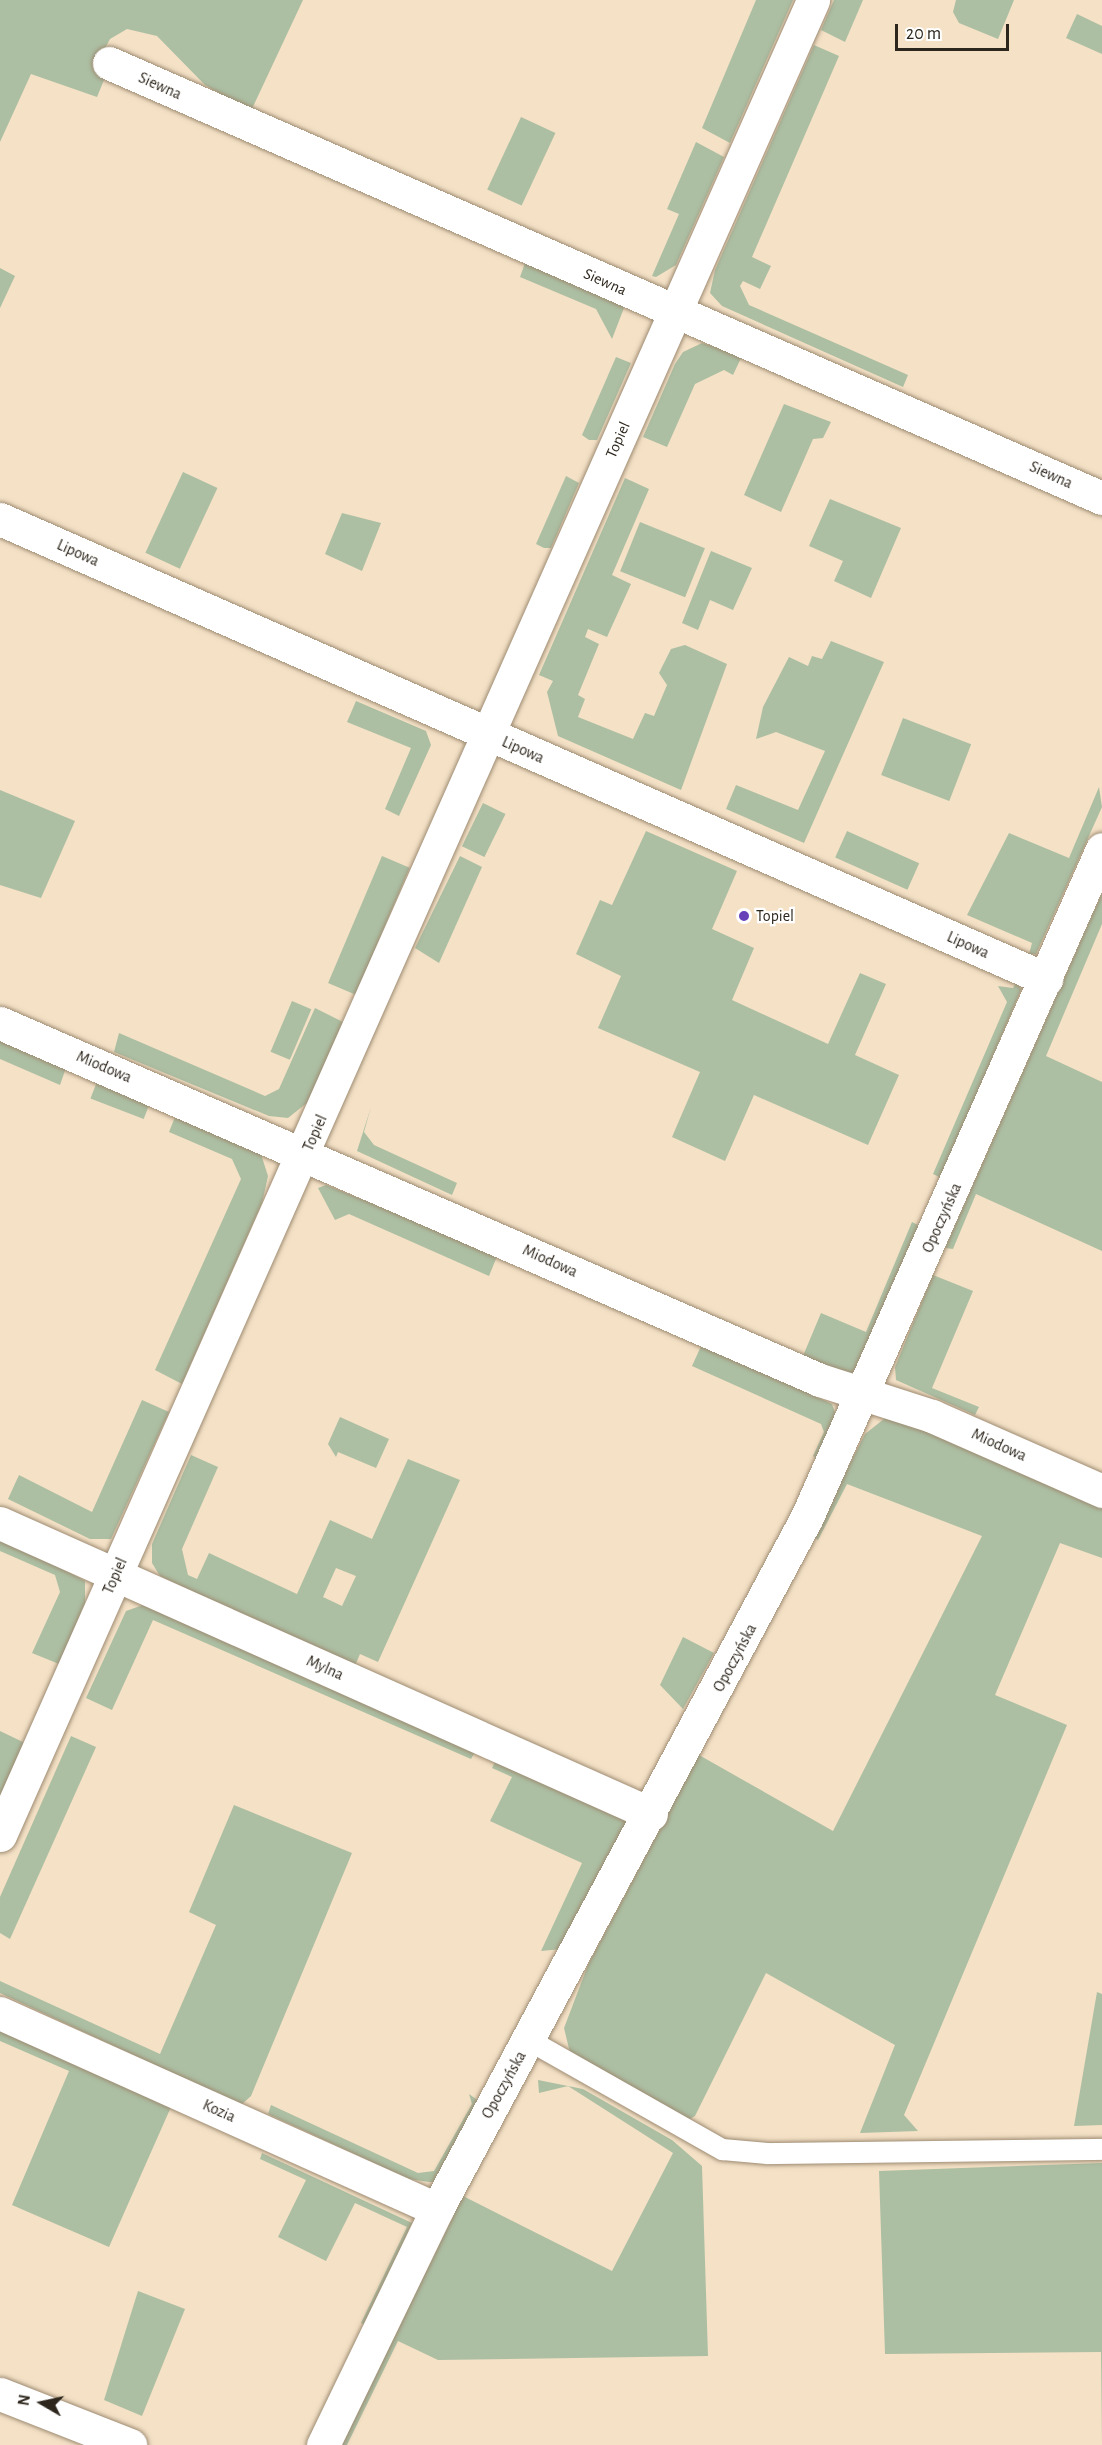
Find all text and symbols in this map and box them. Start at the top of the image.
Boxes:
scale bar [898,12,1012,50]
text: 20 m [906,25,941,43]
street label: Siewna [135,68,185,104]
street label: Siewna [580,264,630,300]
street label: Topiel [602,419,634,461]
street label: Siewna [1026,457,1076,493]
street label: Lipowa [54,535,102,571]
street label: Lipowa [499,732,547,768]
place label: Topiel [756,906,794,926]
marker: Topiel [737,909,751,923]
street label: Lipowa [944,927,992,963]
street label: Miodowa [73,1047,135,1087]
street label: Topiel [299,1112,331,1154]
street label: Opoczyńska [918,1180,966,1256]
street label: Miodowa [520,1240,580,1282]
street label: Miodowa [969,1424,1029,1466]
street label: Topiel [99,1555,131,1597]
street label: Opoczyńska [709,1621,761,1695]
street label: Mylna [303,1651,347,1685]
street label: Opoczyńska [478,2048,530,2122]
street label: Kozia [200,2095,238,2127]
north arrow [12,2373,72,2433]
text: N [15,2393,33,2407]

